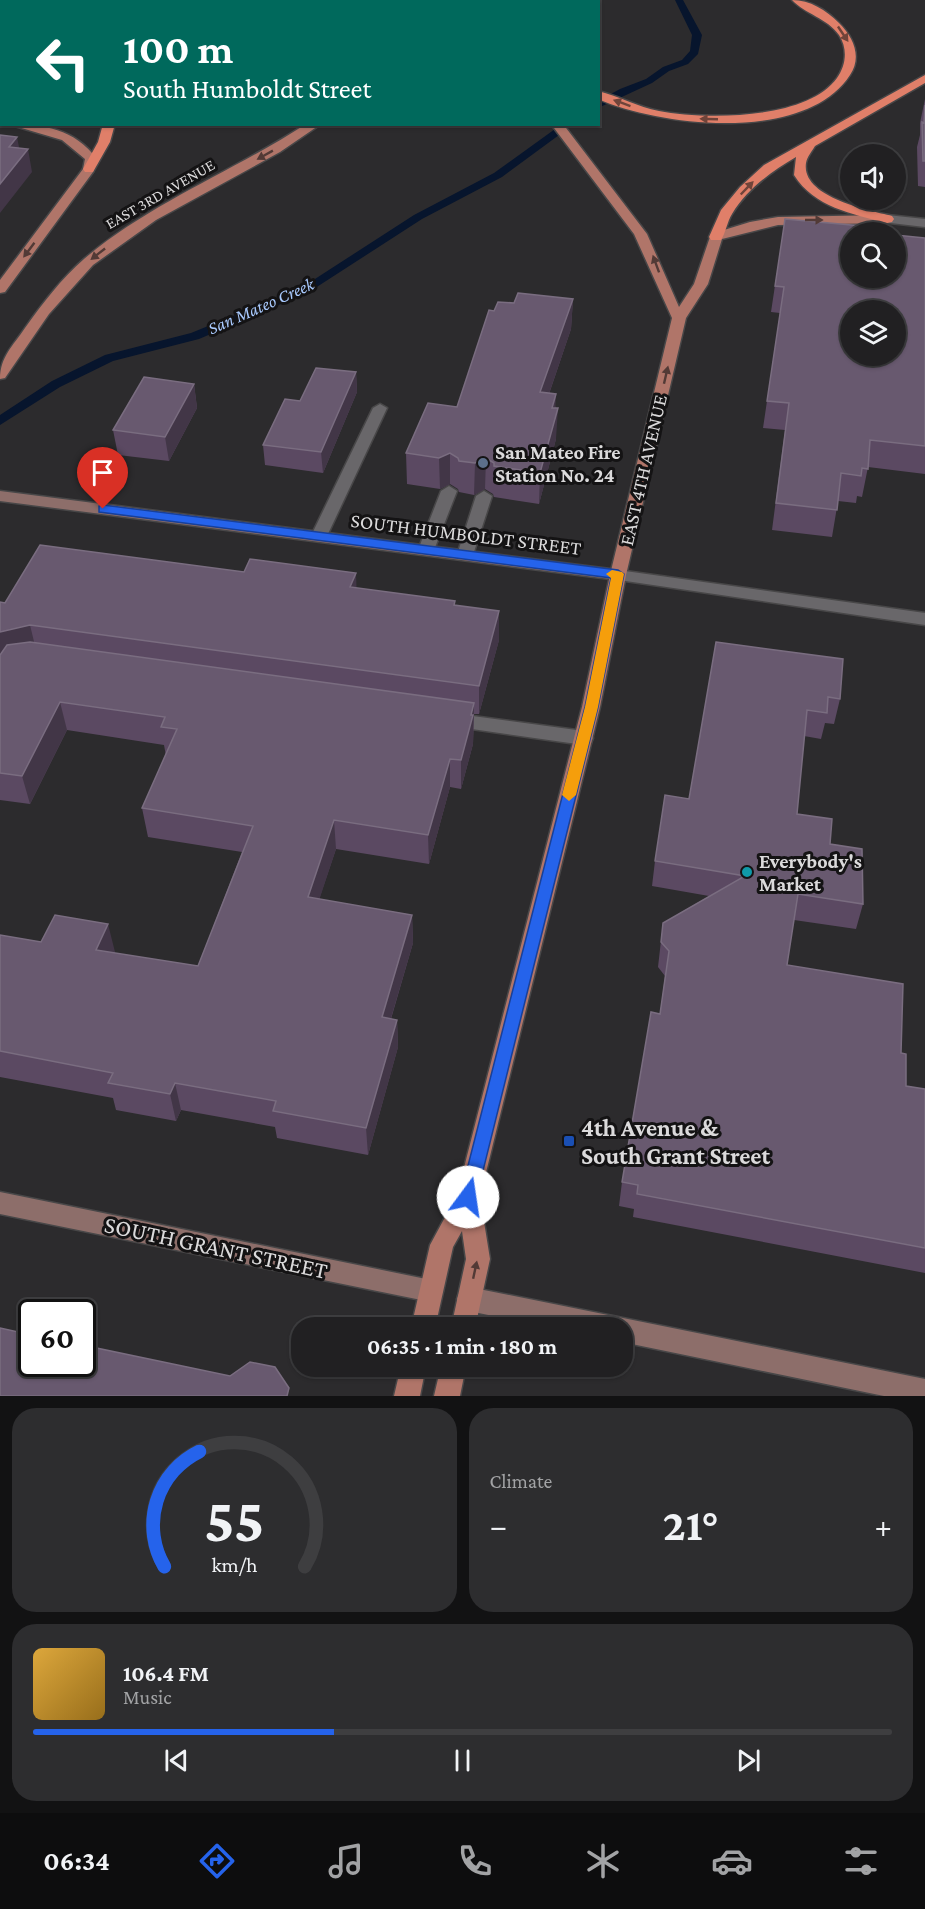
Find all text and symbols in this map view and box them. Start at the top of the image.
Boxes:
icon: left [24,24,102,102]
text: 100 m [123,25,233,72]
one-way arrow [837,25,849,41]
text: South Humboldt Street [123,74,371,104]
one-way arrow [613,98,631,108]
one-way arrow [699,114,718,124]
map controls [840,144,906,366]
button: sound [840,144,906,210]
one-way arrow [256,150,273,160]
street label: EAST 3RD AVENUE [102,156,218,232]
one-way arrow [739,182,753,196]
one-way arrow [805,215,824,225]
button: search [840,222,906,288]
one-way arrow [23,243,35,258]
one-way arrow [90,247,105,259]
one-way arrow [651,255,661,273]
water label: San Mateo Creek [205,273,318,338]
button: layers [840,300,906,366]
one-way arrow [661,366,671,384]
street label: EAST 4TH AVENUE [615,392,671,548]
place label: San Mateo Fire Station No. 24 [495,441,621,486]
pin [77,447,128,509]
icon: arrive [86,456,119,489]
marker: San Mateo Fire Station No. 24 [476,456,490,470]
street label: SOUTH HUMBOLDT STREET [349,509,583,559]
place label: Everybody's Market [759,850,862,895]
marker: Everybody's Market [740,865,754,879]
place label: 4th Avenue & South Grant Street [581,1114,770,1169]
marker: 4th Avenue & South Grant Street [562,1134,576,1148]
position arrow [436,1165,500,1229]
street label: SOUTH GRANT STREET [102,1210,330,1284]
one-way arrow [471,1261,480,1280]
speed limit sign: 60 [18,1299,96,1377]
text: 06:35 · 1 min · 180 m [367,1334,557,1359]
text: Climate [490,1470,552,1492]
text: 55 [204,1485,264,1554]
text: 21° [663,1500,719,1550]
text: − [490,1507,507,1544]
text: + [875,1507,892,1544]
text: km/h [211,1553,258,1577]
text: 106.4 FM [123,1661,209,1686]
text: Music [123,1686,172,1708]
icon: previous [160,1744,193,1777]
icon: pause [446,1744,479,1777]
icon: next [732,1744,765,1777]
icon: directions [196,1840,238,1882]
icon: music [325,1840,367,1882]
icon: phone [454,1840,496,1882]
icon: climate [582,1840,624,1882]
icon: car [711,1840,753,1882]
icon: filters [840,1840,882,1882]
text: 06:34 [43,1846,110,1876]

